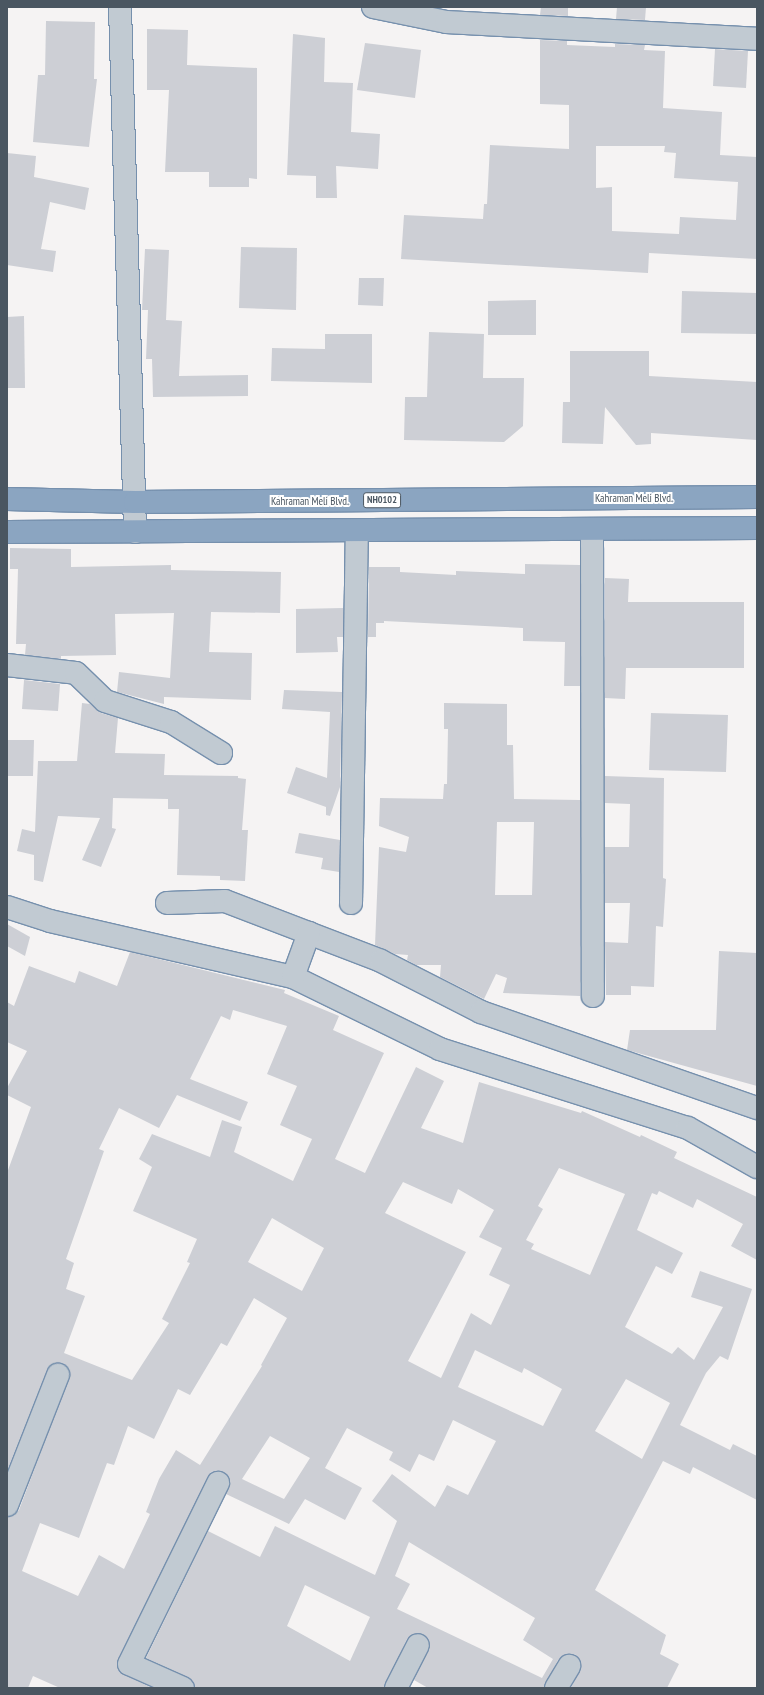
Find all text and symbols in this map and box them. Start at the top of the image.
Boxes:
street label: Kahraman Meli Blvd. [595,491,673,505]
road number: NH0102 [363,492,401,508]
street label: Kahraman Meli Blvd. [271,494,349,508]

